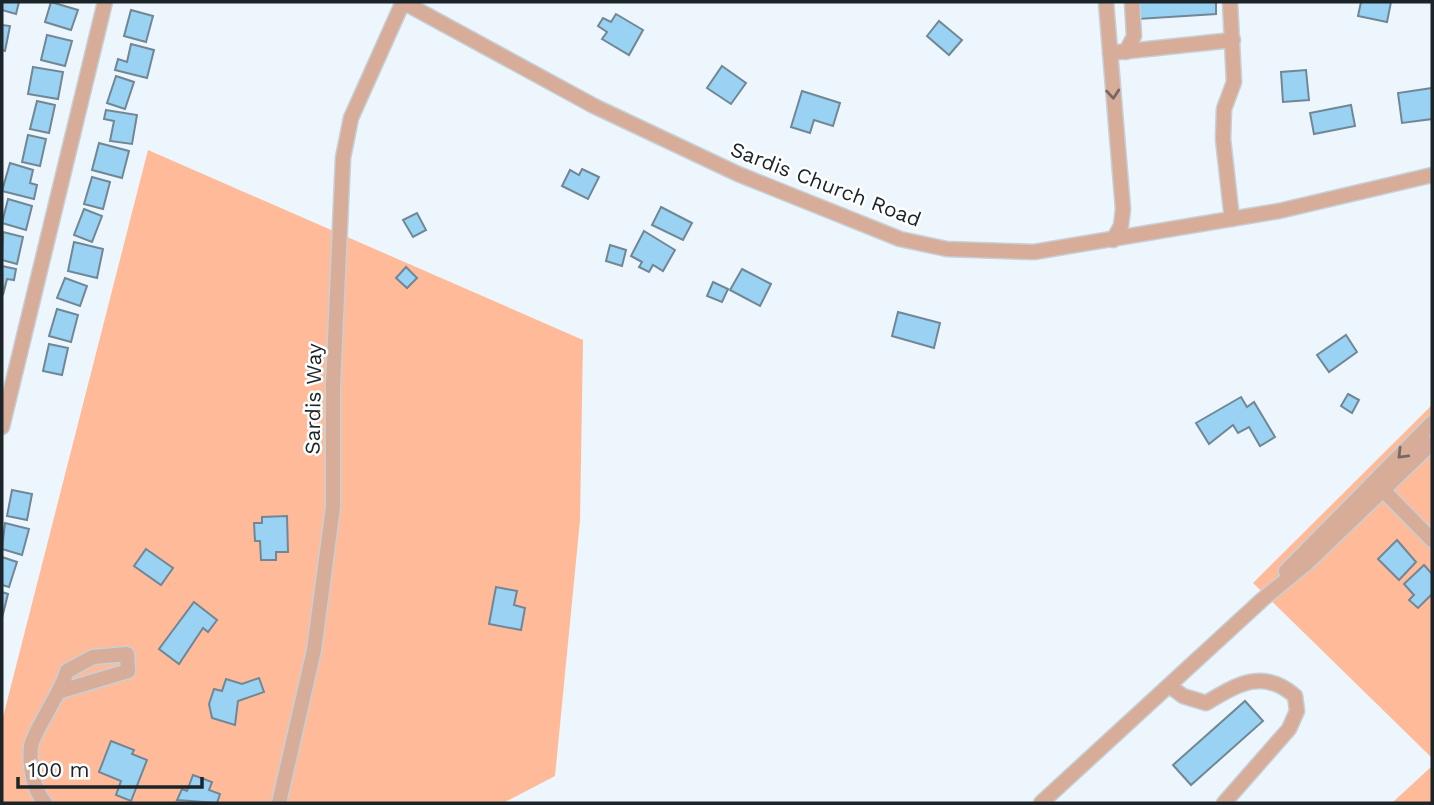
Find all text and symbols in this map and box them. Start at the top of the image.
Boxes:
one-way arrow [1105,89,1120,100]
street label: Sardis Church Road [727,136,925,232]
street label: Sardis Way [300,343,326,455]
one-way arrow [1397,445,1410,458]
scale bar [18,746,201,790]
text: 100 m [28,757,90,782]

